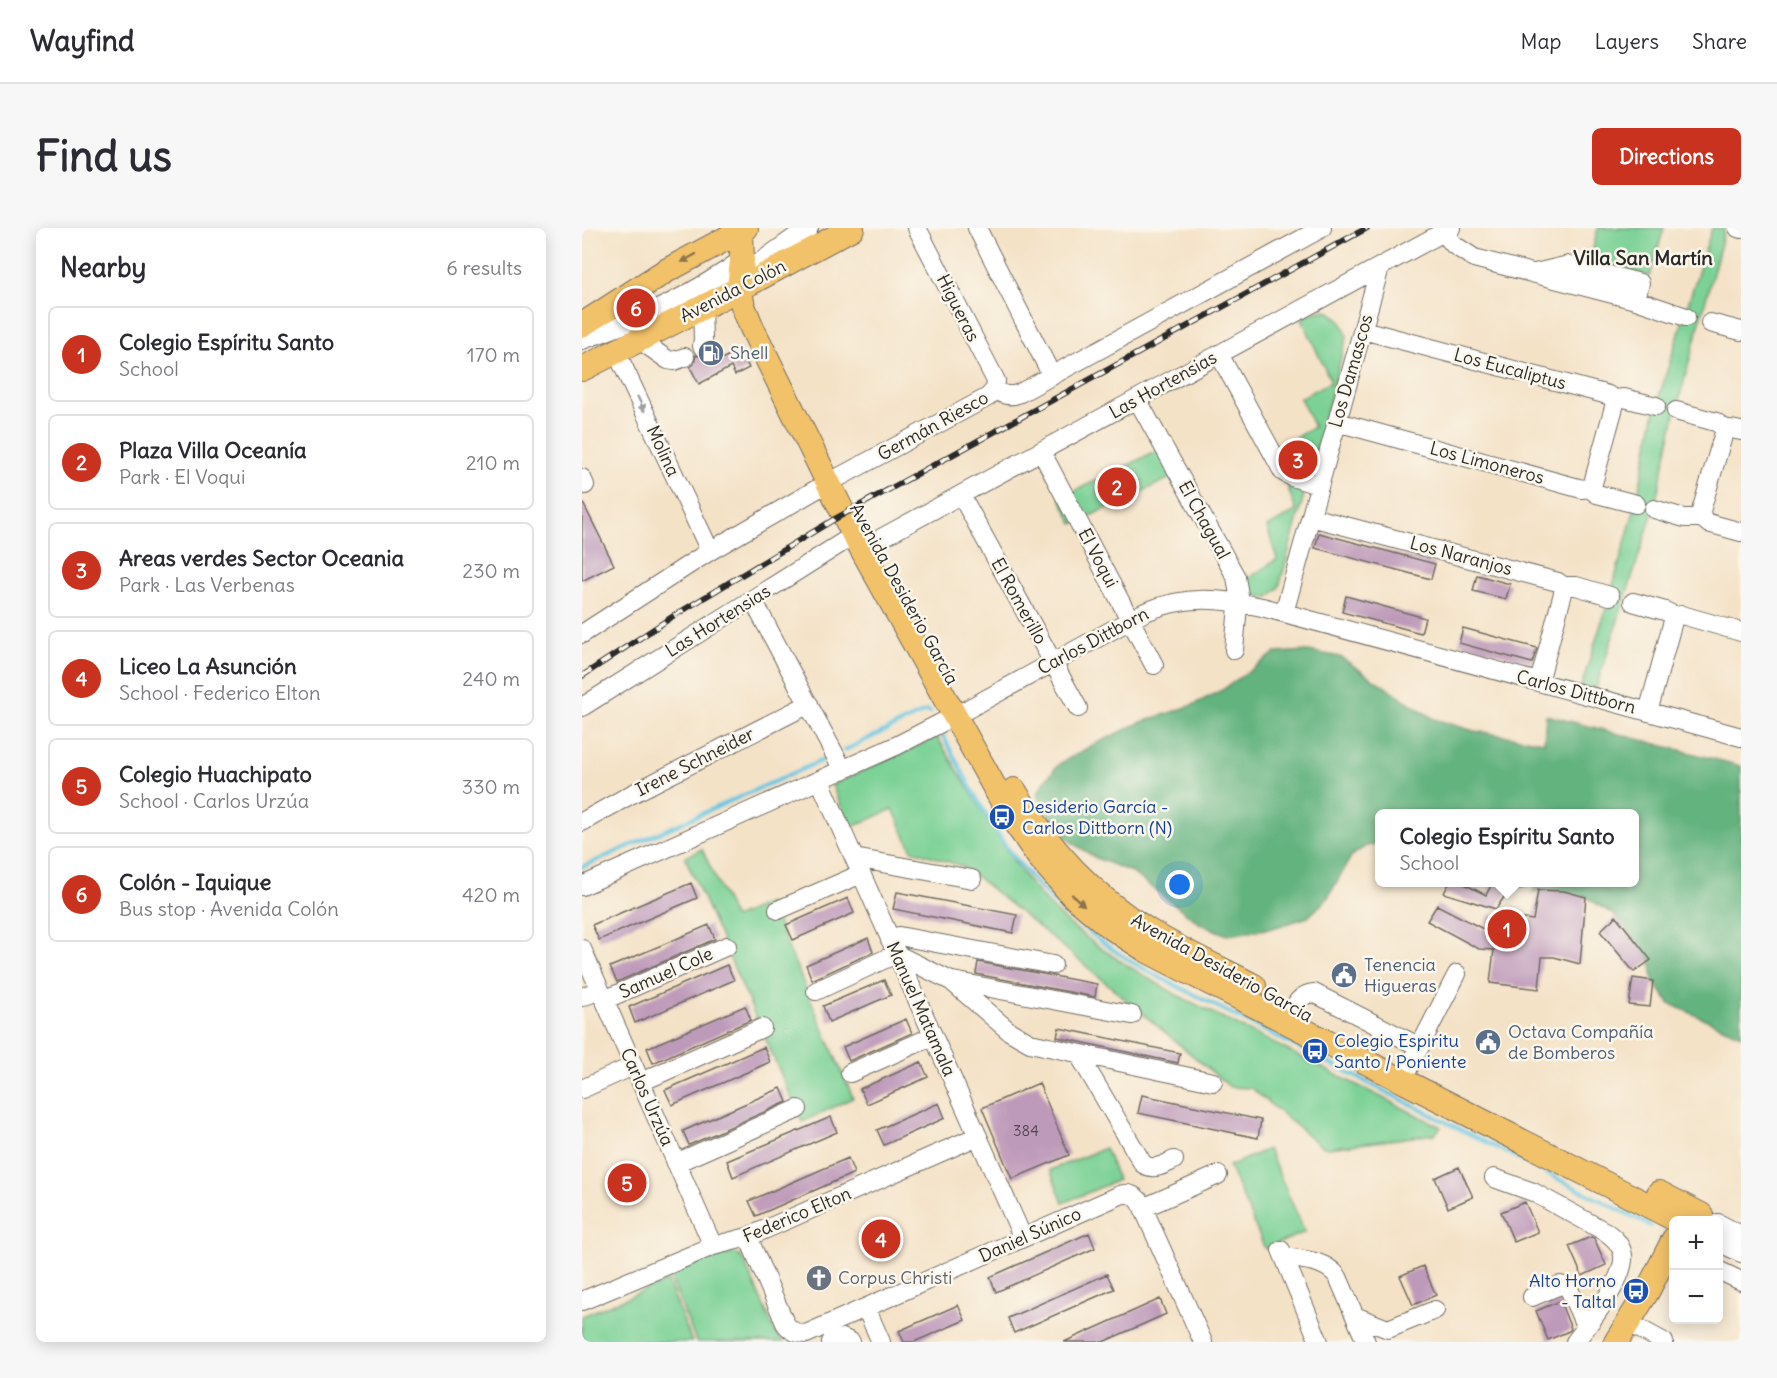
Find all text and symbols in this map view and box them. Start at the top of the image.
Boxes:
text: Wayfind [30,23,134,59]
text: Map [1521,28,1561,55]
text: Layers [1594,28,1659,55]
text: Share [1692,28,1747,55]
button: Directions [1592,128,1741,185]
text: Find us [36,130,172,182]
district label: Villa San Martín [1573,245,1713,270]
text: Nearby [60,251,146,284]
one-way arrow [681,253,698,263]
street label: Avenida Colón [676,254,790,327]
text: 6 results [446,255,522,280]
street label: Higueras [932,270,985,345]
pin: 6 [616,286,656,331]
street label: Los Damascos [1323,312,1378,430]
text: Colegio Espíritu Santo [119,328,334,356]
fuel station icon: Shell [696,338,726,368]
place label: Shell [730,341,768,364]
text: 1 [78,342,85,367]
text: 170 m [467,342,520,367]
street label: Los Eucaliptus [1452,343,1569,395]
street label: Las Hortensias [1105,346,1221,424]
text: School [119,356,179,381]
street label: Germán Riesco [873,386,992,466]
one-way arrow [636,395,645,412]
street label: Molina [642,422,685,480]
text: Plaza Villa Oceanía [119,436,307,464]
street label: Los Limoneros [1427,436,1547,489]
pin: 3 [1278,438,1318,482]
text: 2 [76,450,87,475]
text: 210 m [466,450,520,475]
text: Park · El Voqui [119,464,245,489]
pin: 2 [1098,464,1136,510]
street label: El Chagual [1173,477,1235,563]
street label: Avenida Desiderio García [845,499,964,689]
street label: El Voqui [1073,524,1124,591]
street label: Los Naranjos [1407,531,1515,580]
text: Areas verdes Sector Oceania [119,544,404,572]
street label: El Romerillo [986,553,1053,648]
text: 3 [76,558,87,583]
text: 230 m [462,558,520,583]
text: Park · Las Verbenas [119,572,295,597]
street label: Las Hortensias [661,579,774,662]
street label: Carlos Dittborn [1033,602,1152,680]
text: Liceo La Asunción [119,652,297,680]
street label: Carlos Dittborn [1514,665,1638,719]
text: 4 [76,666,87,691]
text: 240 m [462,666,520,691]
text: School · Federico Elton [119,680,321,705]
street label: Irene Schneider [632,722,758,801]
text: Colegio Huachipato [119,760,312,788]
text: 5 [76,774,87,799]
text: 330 m [462,774,520,799]
text: School · Carlos Urzúa [119,788,309,813]
place label: Desiderio García - Carlos Dittborn (N) [1022,795,1172,839]
bus stop icon: Desiderio García - Carlos Dittborn (N) [987,802,1017,832]
popup [1375,809,1639,887]
text: Colegio Espíritu Santo [1399,822,1615,850]
text: School [1399,850,1459,875]
text: Colón - Iquique [119,868,271,896]
your location [1165,870,1194,899]
text: 6 [76,882,87,907]
text: 420 m [462,882,520,907]
one-way arrow [1070,893,1085,906]
text: Bus stop · Avenida Colón [119,896,339,921]
pin: 1 [1488,906,1526,952]
street label: Avenida Desiderio García [1127,908,1317,1027]
street label: Manuel Matamala [881,938,961,1080]
street label: Samuel Cole [615,942,716,1003]
place label: Tenencia Higueras [1364,953,1437,997]
public building icon: Tenencia Higueras [1329,960,1359,990]
place label: Octava Compañía de Bomberos [1508,1020,1653,1064]
public building icon: Octava Compañía de Bomberos [1473,1027,1503,1057]
place label: Colegio Espiritu Santo / Poniente [1334,1029,1466,1073]
bus stop icon: Colegio Espiritu Santo / Poniente [1300,1036,1330,1066]
street label: Carlos Urzúa [616,1044,679,1149]
house number: 384 [1013,1121,1039,1140]
pin: 5 [608,1160,646,1206]
street label: Federico Elton [739,1181,854,1248]
street label: Daniel Súnico [975,1202,1085,1267]
pin: 4 [862,1216,900,1262]
map controls [1669,1216,1723,1324]
button: + [1669,1216,1723,1270]
church icon: Corpus Christi [804,1263,834,1293]
place label: Corpus Christi [838,1266,952,1289]
place label: Alto Horno - Taltal [1529,1269,1616,1313]
button: − [1669,1270,1723,1324]
bus stop icon: Alto Horno - Taltal [1621,1276,1651,1306]

